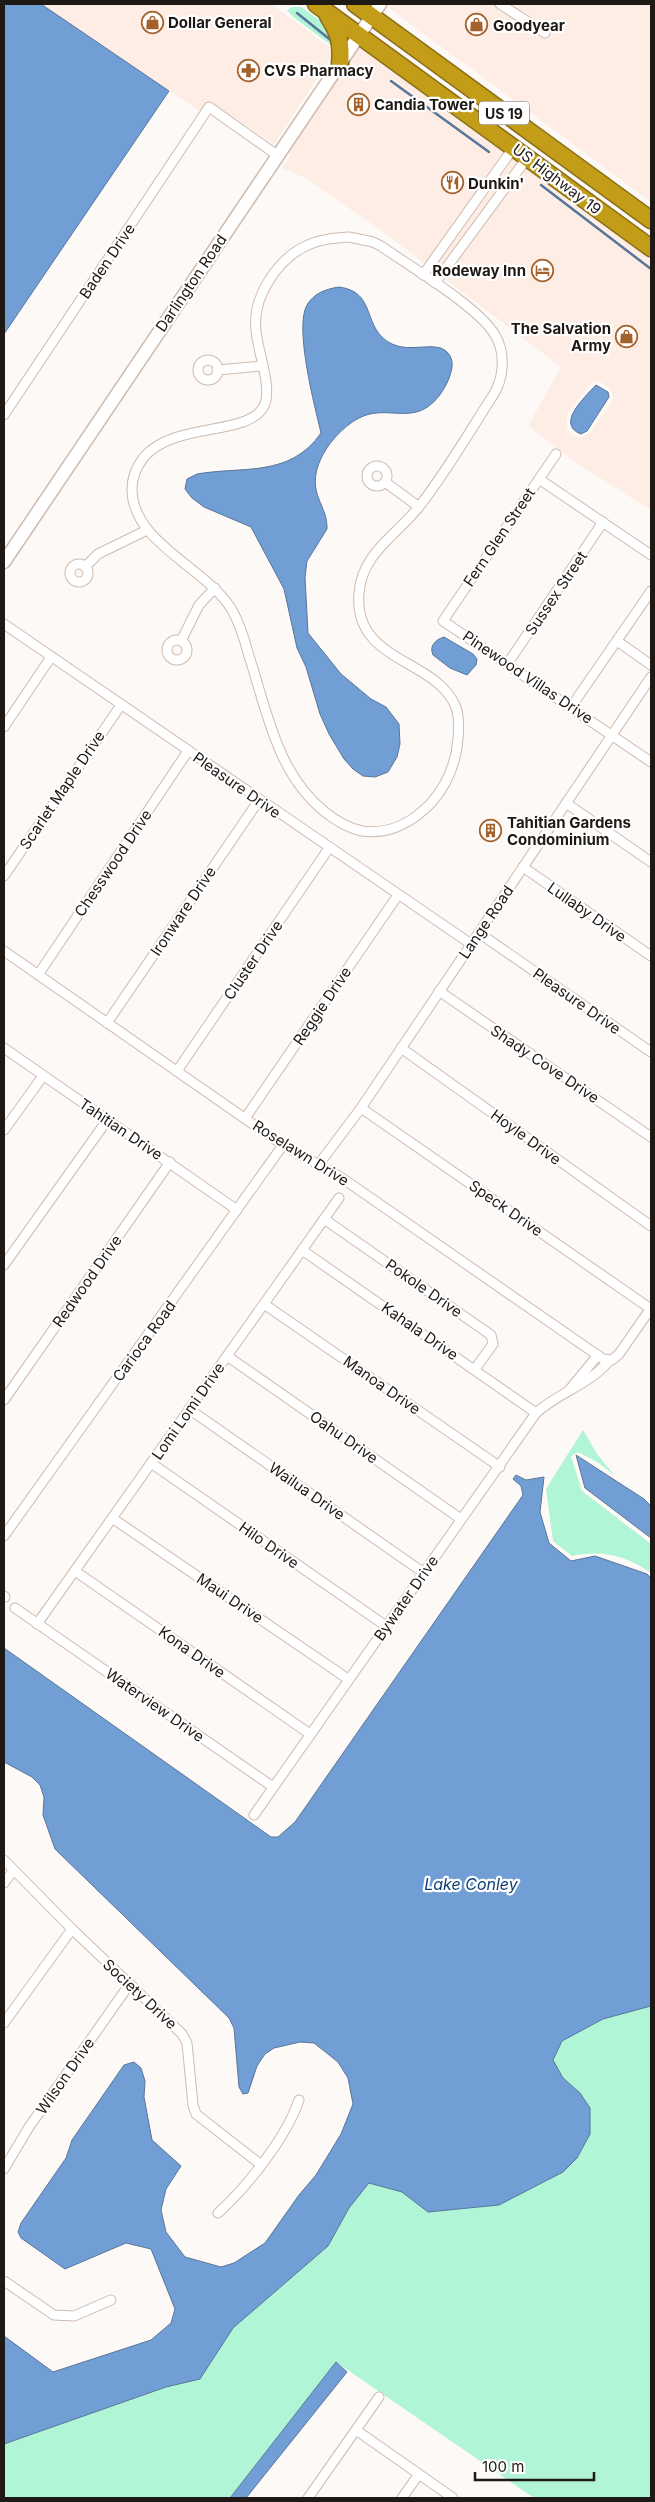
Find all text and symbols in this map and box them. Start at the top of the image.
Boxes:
shop icon: Dollar General [140,10,164,34]
place label: Dollar General [168,13,272,32]
shop icon: Goodyear [465,13,489,37]
place label: Goodyear [493,16,565,35]
pharmacy icon: CVS Pharmacy [236,58,260,82]
place label: CVS Pharmacy [264,61,374,80]
building icon: Candia Tower [346,92,370,116]
place label: Candia Tower [374,95,474,114]
road number: US 19 [479,102,529,125]
street label: US Highway 19 [509,139,605,219]
restaurant icon: Dunkin' [440,171,464,195]
place label: Dunkin' [468,174,524,193]
street label: Baden Drive [75,220,139,302]
street label: Darlington Road [151,231,231,335]
hotel icon: Rodeway Inn [530,258,554,282]
place label: Rodeway Inn [432,261,526,280]
place label: The Salvation Army [511,319,611,355]
shop icon: The Salvation Army [615,325,639,349]
street label: Fern Glen Street [459,484,539,590]
street label: Sussex Street [521,547,591,639]
street label: Pinewood Villas Drive [459,626,597,728]
street label: Scarlet Maple Drive [15,727,109,853]
street label: Pleasure Drive [189,748,285,822]
street label: Chesswood Drive [70,806,156,920]
place label: Tahitian Gardens Condominium [507,813,631,849]
building icon: Tahitian Gardens Condominium [479,819,503,843]
street label: Ironware Drive [146,863,220,959]
street label: Lullaby Drive [544,878,630,946]
street label: Lange Road [455,882,517,962]
street label: Cluster Drive [219,917,287,1003]
street label: Reggie Drive [289,963,355,1049]
street label: Pleasure Drive [529,964,625,1038]
street label: Shady Cove Drive [487,1021,603,1107]
street label: Tahitian Drive [76,1094,166,1164]
street label: Hoyle Drive [487,1105,565,1169]
street label: Roselawn Drive [249,1116,353,1190]
street label: Speck Drive [465,1176,547,1240]
street label: Redwood Drive [48,1231,126,1331]
street label: Pokole Drive [382,1255,466,1321]
street label: Carioca Road [108,1297,180,1385]
street label: Kahala Drive [378,1298,462,1364]
street label: Manoa Drive [340,1351,424,1419]
street label: Lomi Lomi Drive [147,1359,229,1463]
street label: Oahu Drive [306,1407,382,1467]
street label: Wailua Drive [265,1458,349,1524]
street label: Hilo Drive [235,1517,303,1573]
street label: Bywater Drive [370,1552,442,1644]
street label: Maui Drive [193,1569,267,1627]
street label: Kona Drive [155,1622,229,1682]
street label: Waterview Drive [102,1664,208,1746]
water label: Lake Conley [424,1874,519,1894]
street label: Society Drive [99,1955,181,2033]
street label: Wilson Drive [32,2034,98,2118]
scale bar [475,2450,594,2482]
text: 100 m [482,2457,524,2476]

